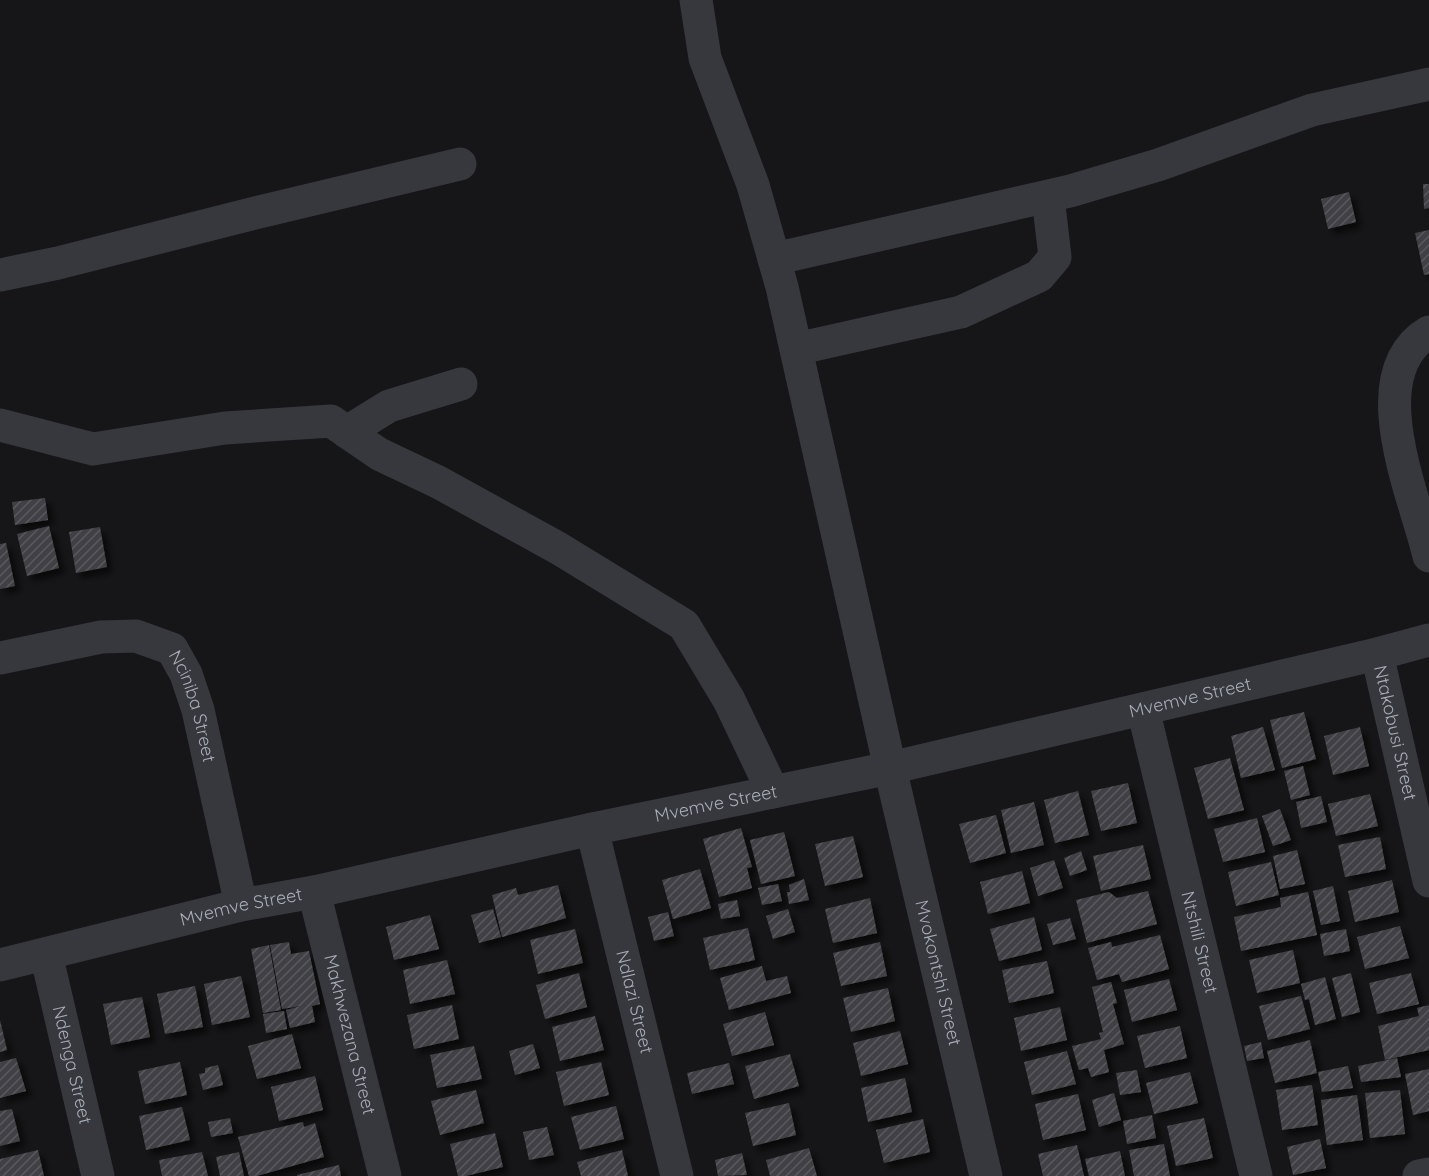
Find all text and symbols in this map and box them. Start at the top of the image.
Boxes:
street label: Nciniba Street [164,646,221,764]
street label: Ntakobusi Street [1369,663,1422,803]
street label: Mvemve Street [1127,672,1253,723]
street label: Mvemve Street [652,779,779,827]
street label: Mvemve Street [177,882,304,931]
street label: Ntshili Street [1176,889,1223,996]
street label: Mvokontshi Street [910,898,967,1048]
street label: Ndlazi Street [611,948,659,1056]
street label: Makhwezana Street [319,952,381,1117]
street label: Ndenga Street [48,1003,97,1126]

